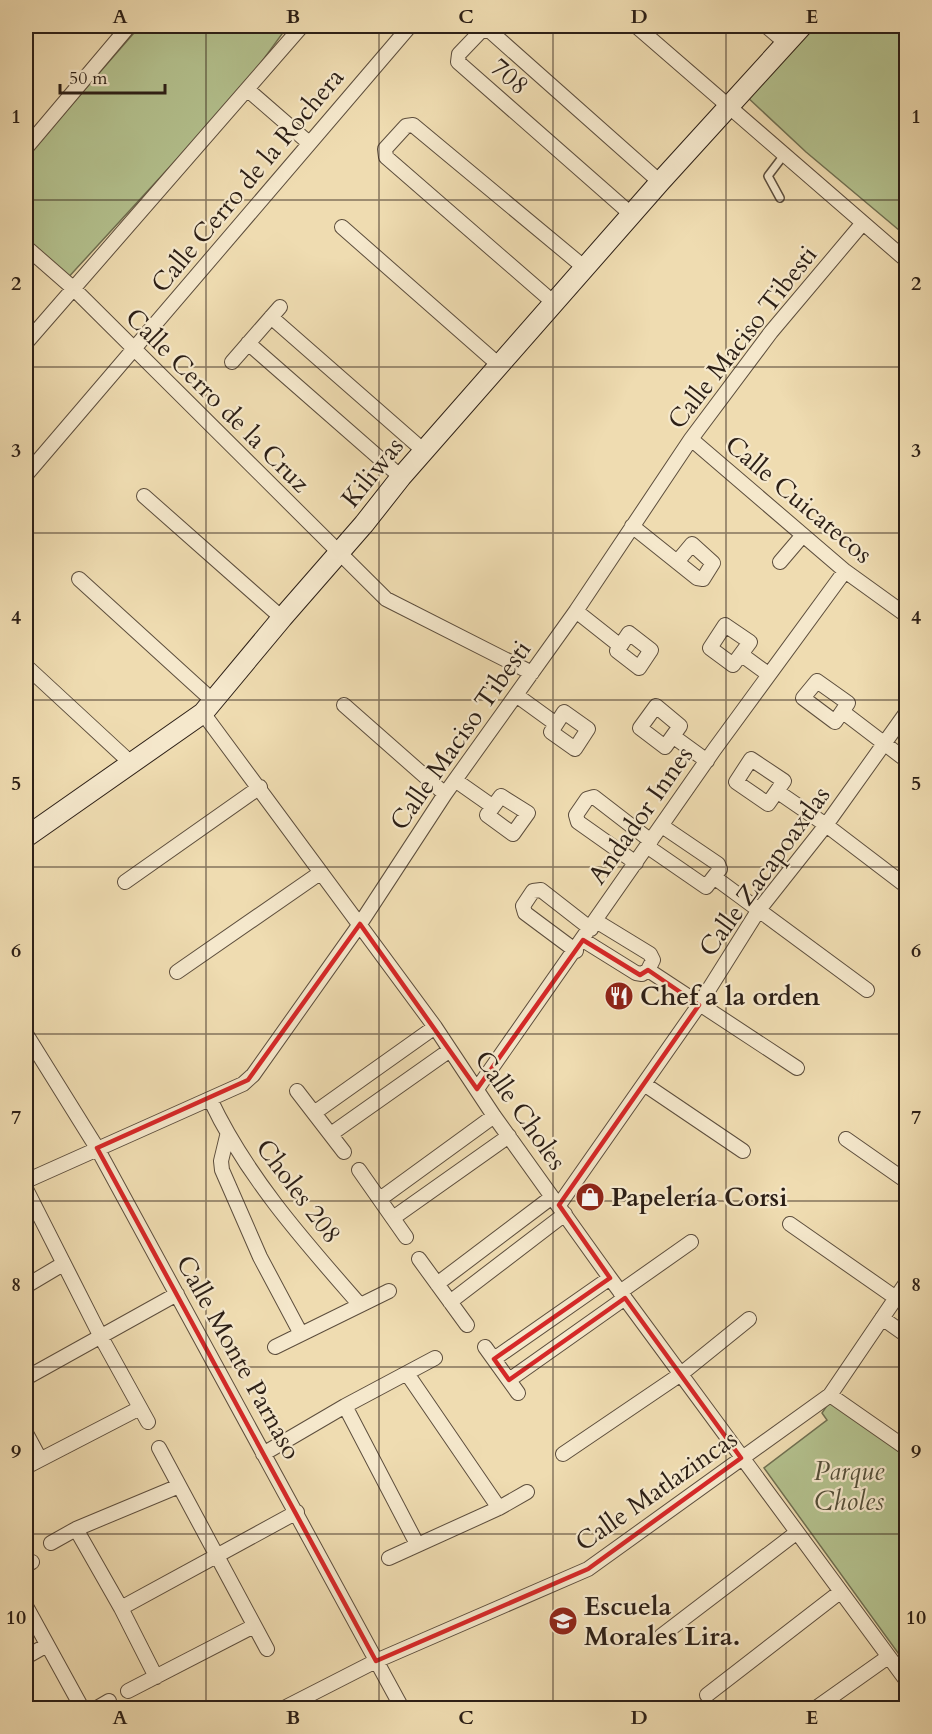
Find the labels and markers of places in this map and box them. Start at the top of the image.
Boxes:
place label: Chef a la orden [640,979,820,1014]
restaurant icon: Chef a la orden [603,980,635,1012]
place label: Papelería Corsi [611,1180,788,1215]
shop icon: Papelería Corsi [574,1181,606,1213]
place label: Escuela Morales Lira. [584,1589,740,1654]
school or university icon: Escuela Morales Lira. [547,1605,579,1637]

